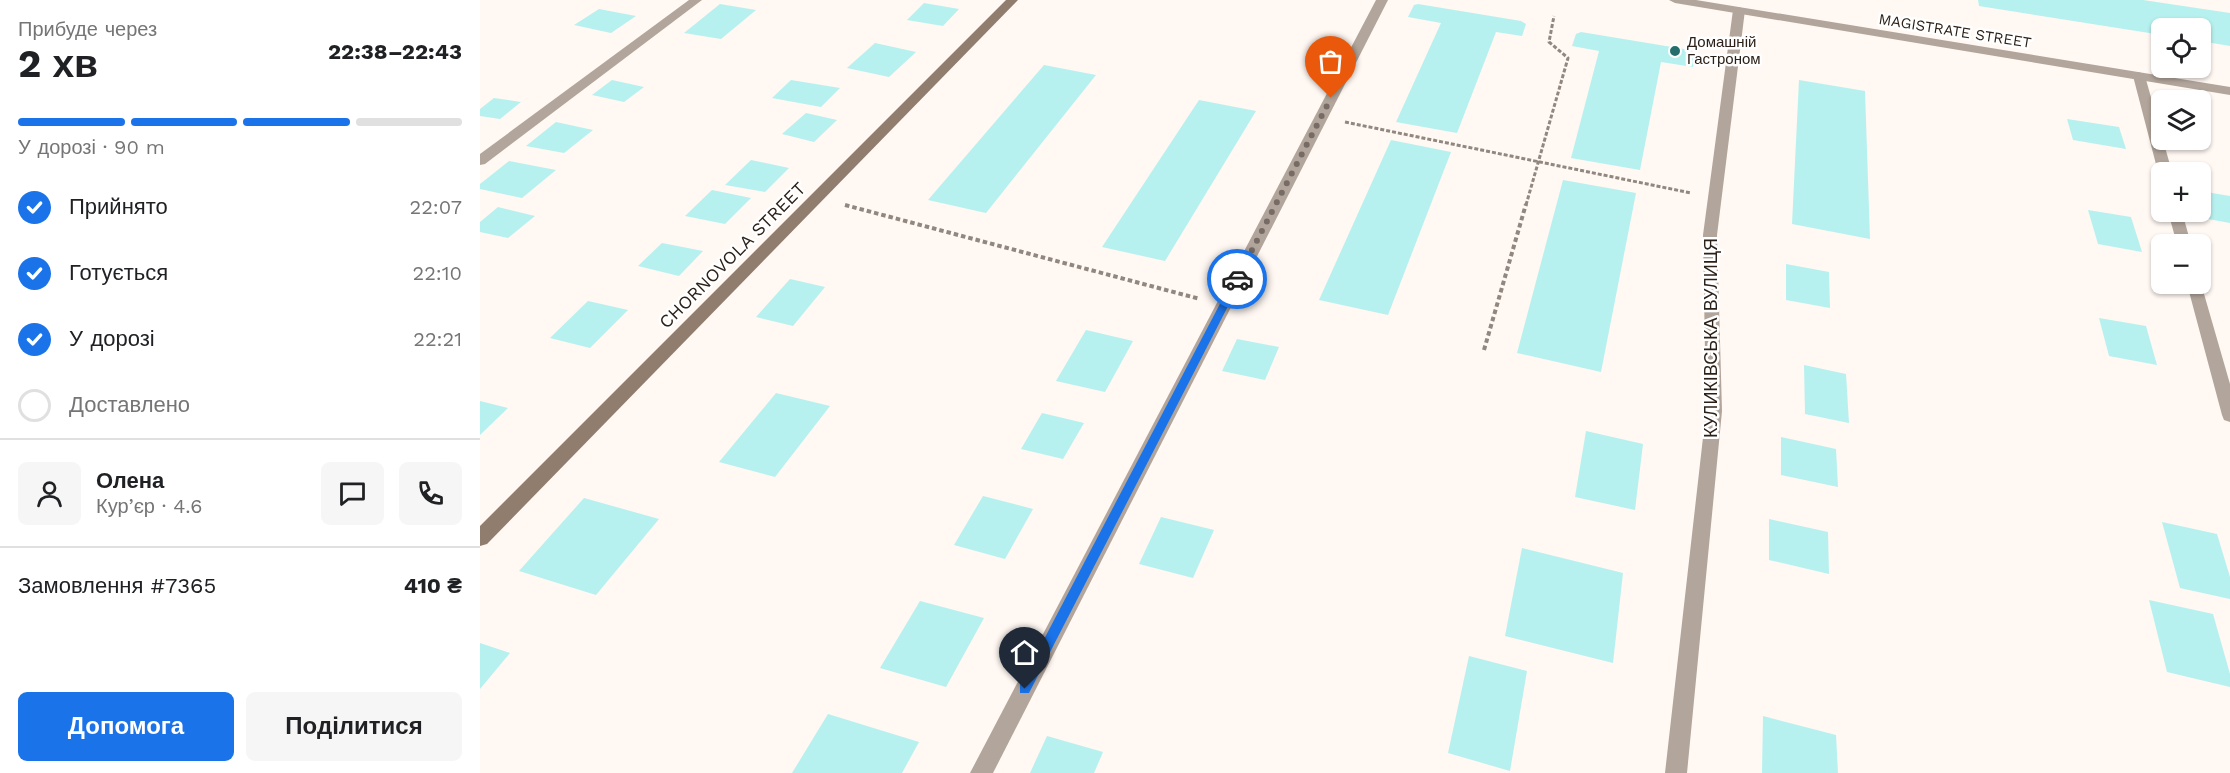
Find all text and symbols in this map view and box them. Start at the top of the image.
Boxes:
street label: MAGISTRATE STREET [1877,10,2033,52]
text: Прибуде через [18,17,157,41]
map controls [2151,18,2211,294]
button: locate [2151,18,2211,78]
place label: Домашній Гастроном [1687,33,1761,68]
pin [1305,36,1356,98]
text: 22:38–22:43 [328,39,462,64]
text: 2 хв [18,41,98,86]
marker: Домашній Гастроном [1668,44,1682,58]
icon: bag [1314,45,1347,78]
button: layers [2151,90,2211,150]
text: У дорозі · 90 m [18,135,165,159]
button: + [2151,162,2211,222]
street label: CHORNOVOLA STREET [655,177,810,332]
icon: check [18,191,51,224]
text: Прийнято [69,194,168,219]
text: 22:07 [410,195,462,219]
button: − [2151,234,2211,294]
street label: КУЛИКІВСЬКА ВУЛИЦЯ [1700,238,1721,438]
courier [1207,249,1267,309]
icon: check [18,257,51,290]
text: Готується [69,260,168,285]
text: 22:10 [413,261,462,285]
icon: car [1221,263,1254,296]
icon: check [18,323,51,356]
text: У дорозі [69,326,155,351]
text: 22:21 [413,327,462,351]
text: Доставлено [69,392,190,417]
button: person [18,462,81,525]
button: chat [321,462,384,525]
button: phone [399,462,462,525]
text: Олена [96,468,164,493]
text: Кур’єр · 4.6 [96,494,202,518]
text: Замовлення #7365 [18,573,216,598]
text: 410 ₴ [404,573,462,598]
pin [999,627,1050,689]
icon: home [1008,636,1041,669]
button: Допомога [18,692,234,761]
button: Поділитися [246,692,462,761]

